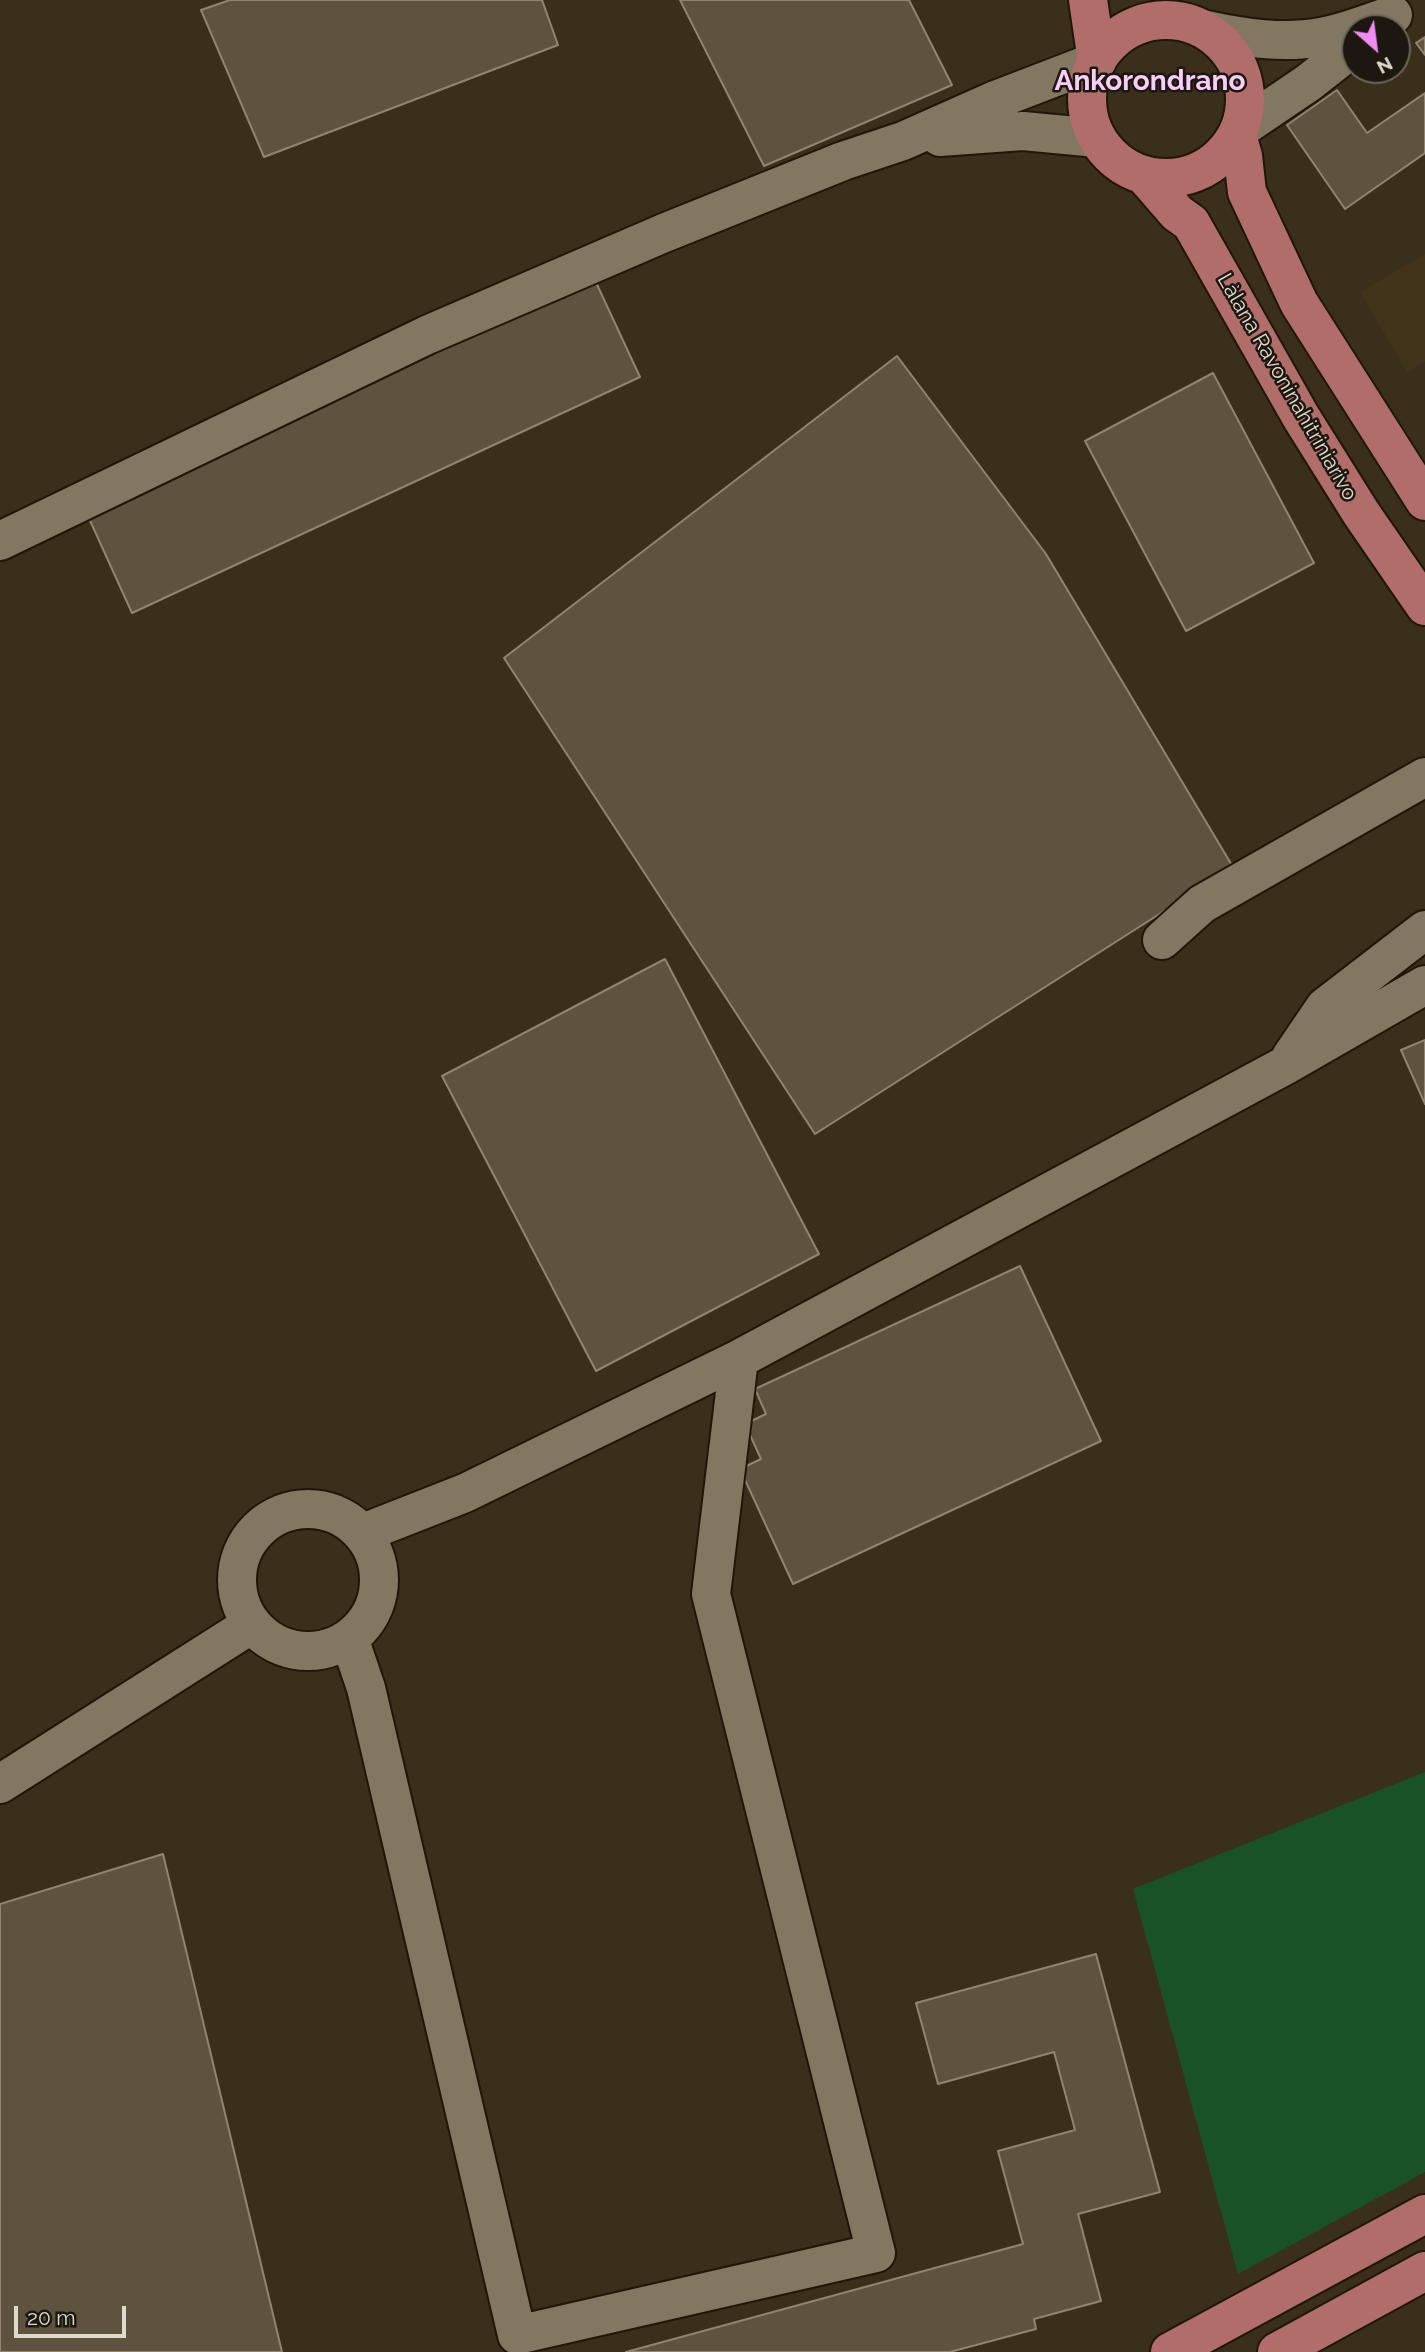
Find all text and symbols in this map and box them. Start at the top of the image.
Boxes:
north arrow [1341,14,1411,84]
text: N [1373,53,1396,79]
district label: Ankorondrano [1055,65,1245,99]
street label: Làlana Ravoninahitriniarivo [1212,269,1362,505]
scale bar [18,2292,130,2336]
text: 20 m [27,2305,75,2330]

